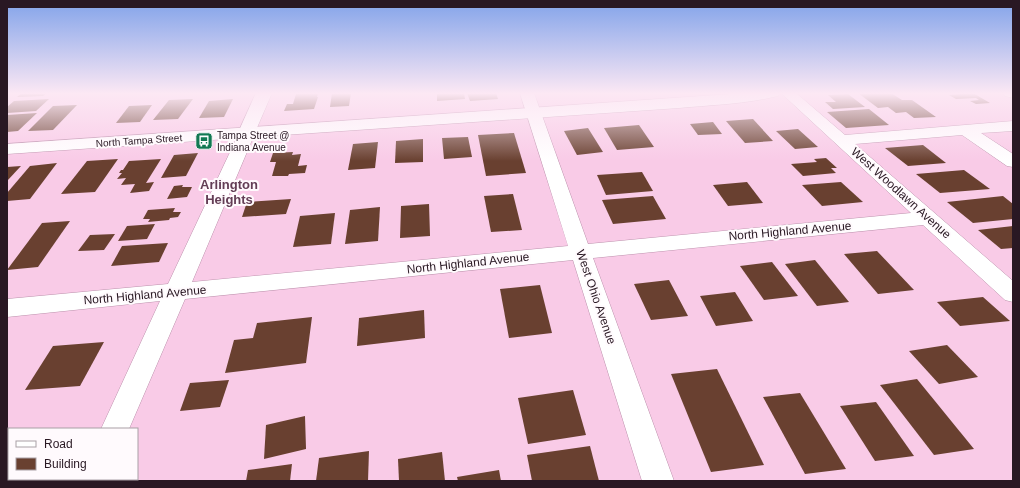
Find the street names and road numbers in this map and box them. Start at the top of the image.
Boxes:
street label: North Tampa Street [95,132,183,149]
street label: West Woodlawn Avenue [848,144,954,242]
street label: North Highland Avenue [728,219,852,243]
street label: West Ohio Avenue [573,248,619,346]
street label: North Highland Avenue [406,250,530,276]
street label: North Highland Avenue [83,283,207,307]

